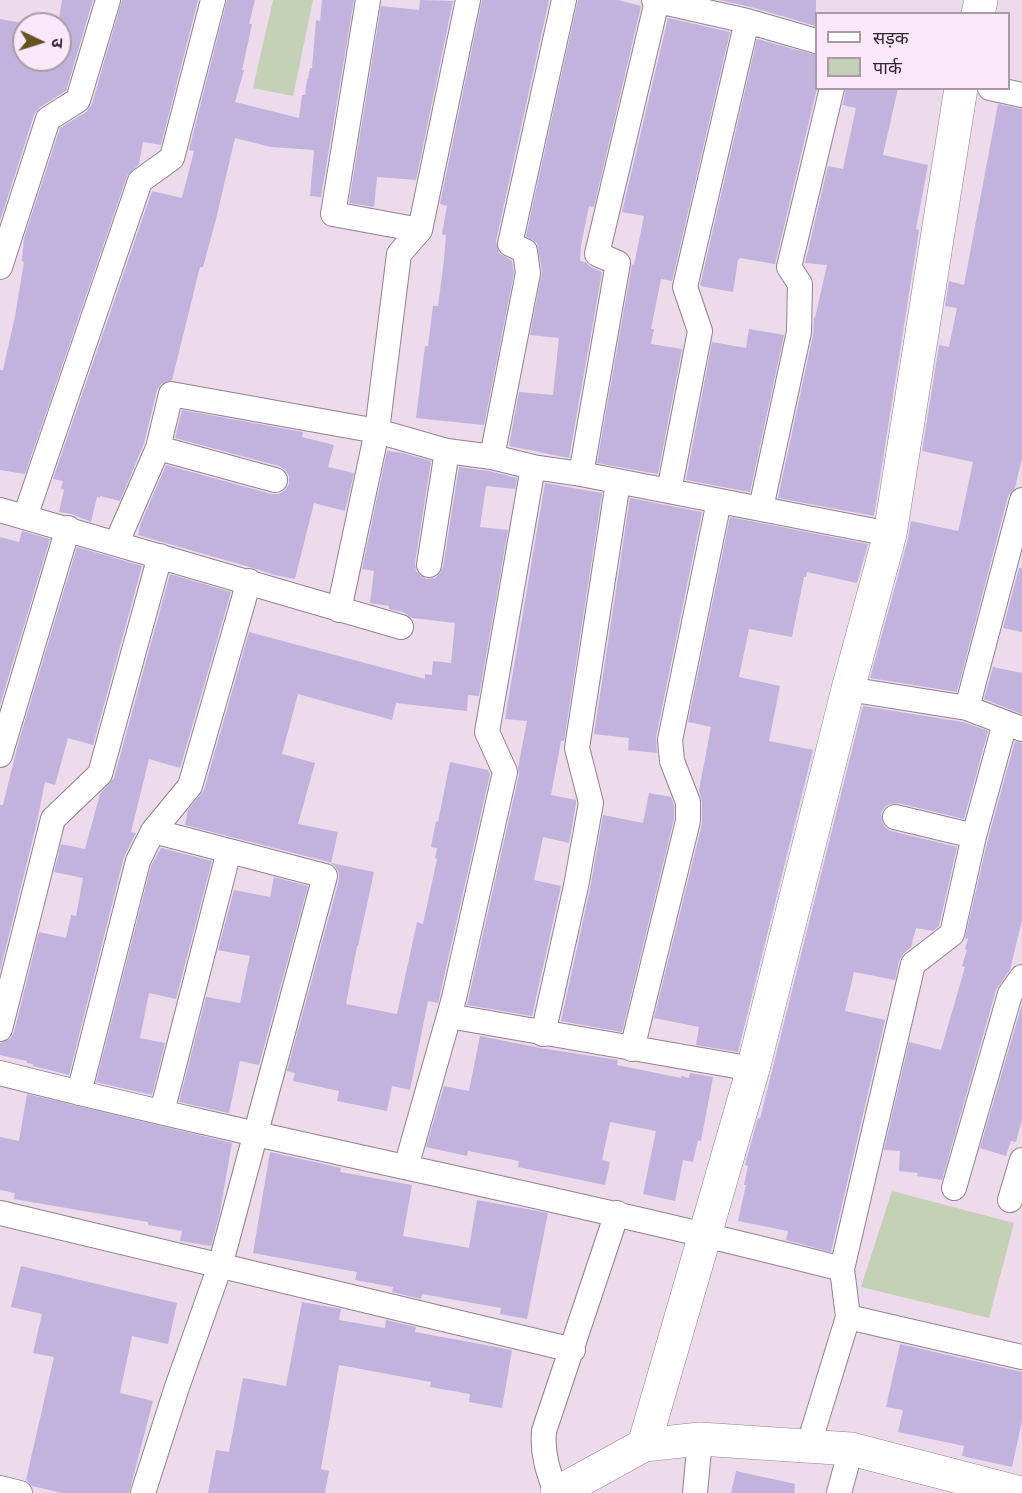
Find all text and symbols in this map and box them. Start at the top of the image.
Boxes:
north arrow [12,12,72,72]
legend [815,12,1010,90]
text: सड़क [873,24,909,51]
text: उ [46,38,70,49]
text: पार्क [873,54,902,81]

